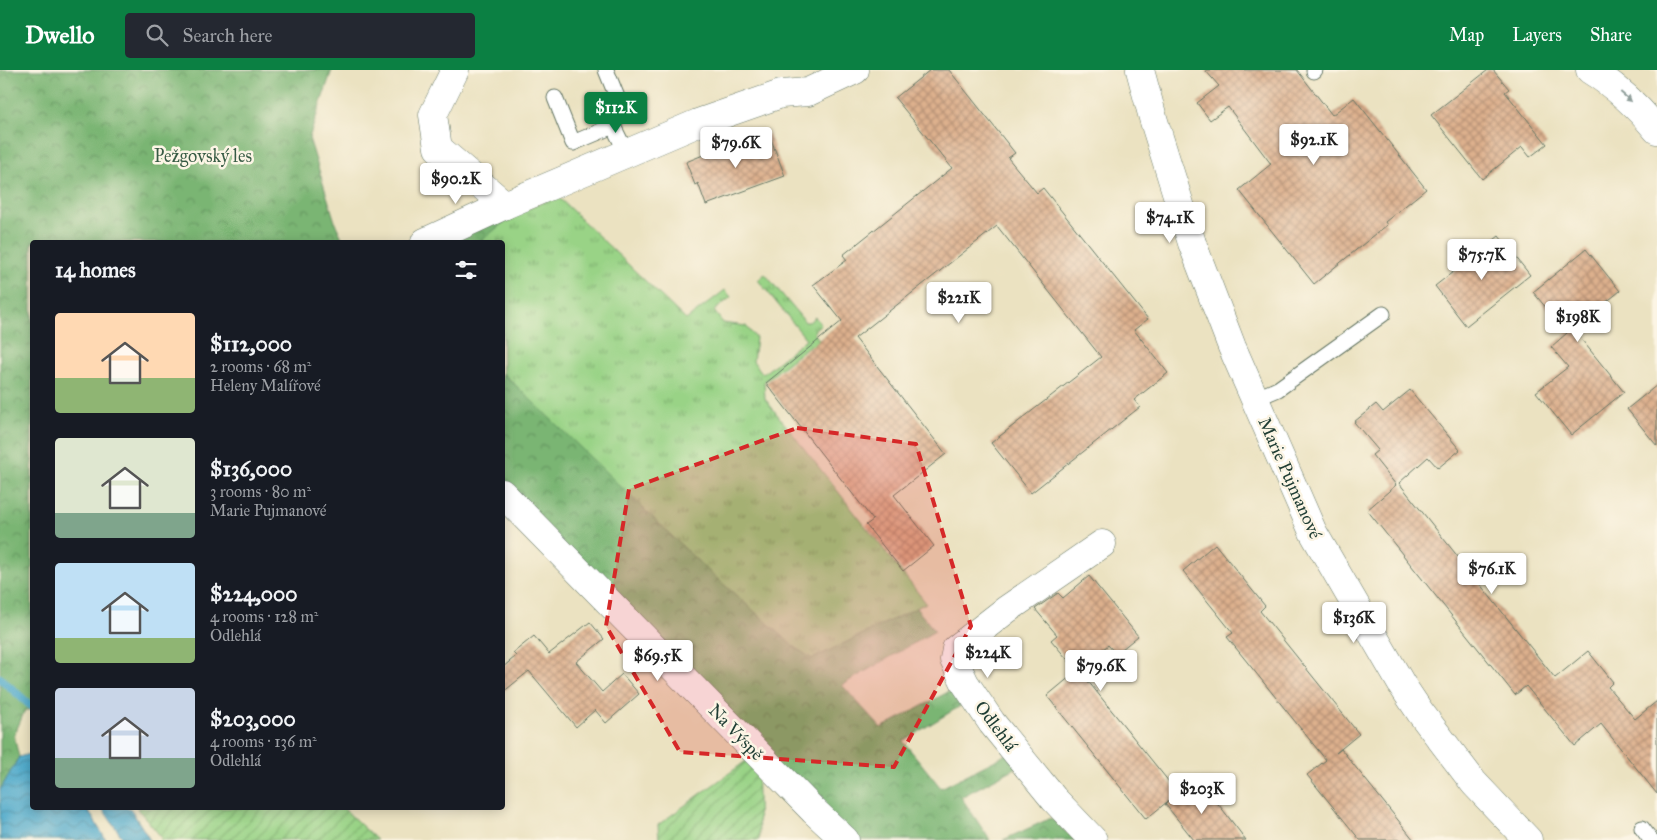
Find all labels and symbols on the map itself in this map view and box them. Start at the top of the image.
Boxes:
pin: $112K [581,92,651,134]
one-way arrow [1619,92,1632,103]
pin: $92.1K [1273,124,1355,166]
pin: $79.6K [695,126,777,169]
park label: Pežgovský les [154,145,252,168]
pin: $90.2K [415,162,497,205]
pin: $74.1K [1129,202,1211,244]
pin: $75.7K [1441,238,1523,281]
pin: $221K [924,282,994,324]
pin: $198K [1543,300,1613,343]
street label: Marie Pujmanové [1253,414,1327,543]
pin: $76.1K [1451,552,1533,595]
pin: $136K [1319,602,1389,644]
pin: $224K [953,636,1023,679]
pin: $69.5K [617,640,699,682]
pin: $79.6K [1060,650,1142,692]
street label: Odlehlá [970,696,1022,756]
street label: Na Výspě [704,699,768,765]
pin: $203K [1167,772,1237,815]

